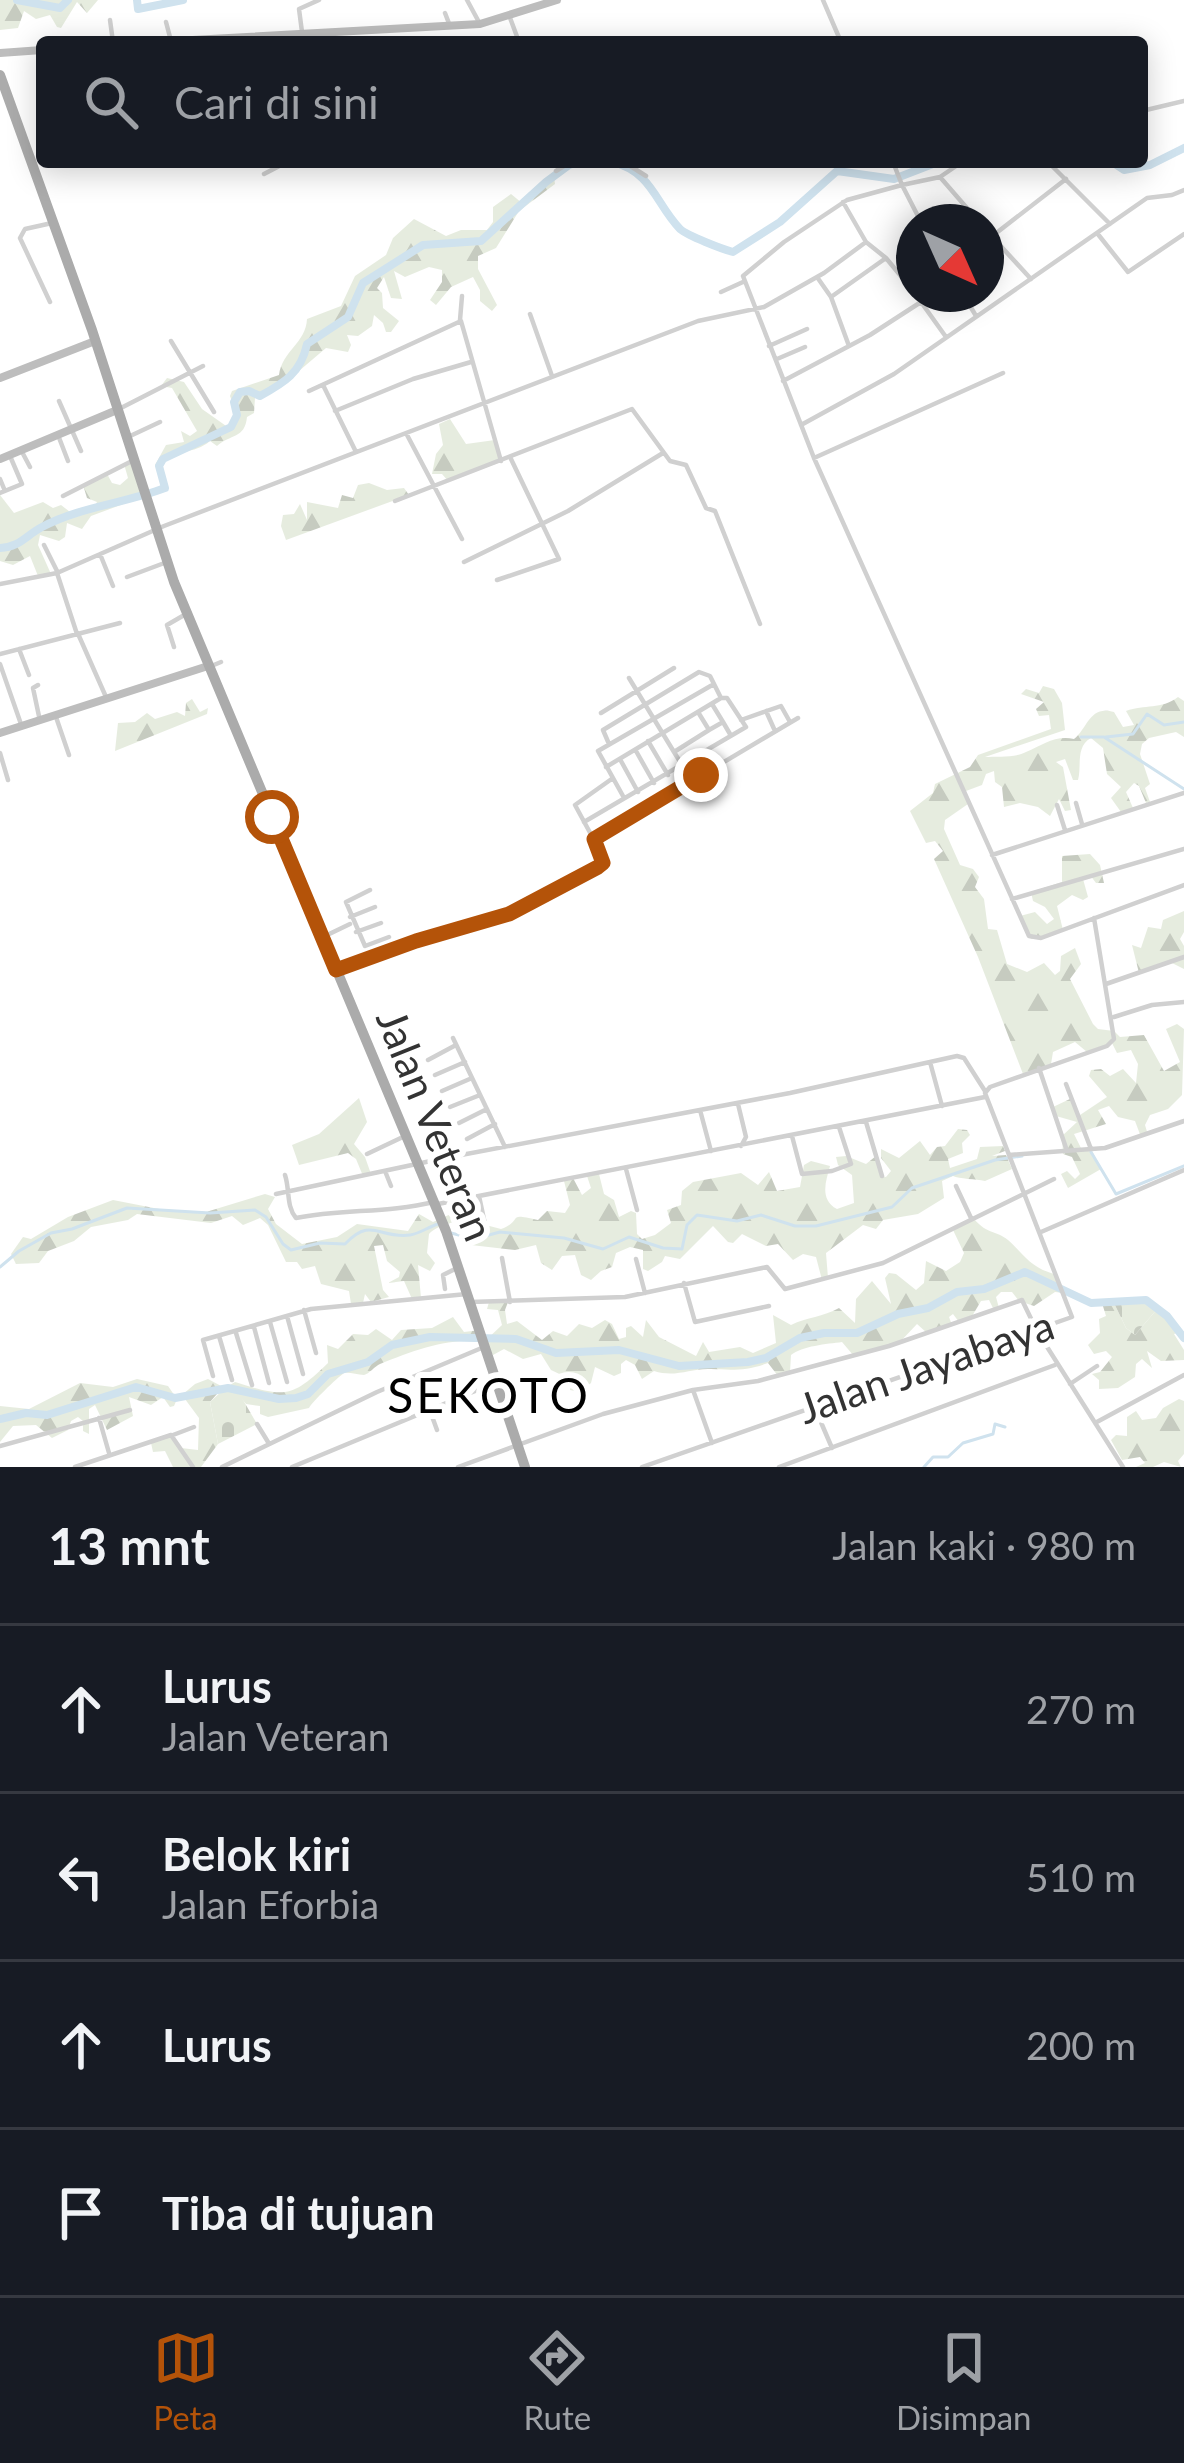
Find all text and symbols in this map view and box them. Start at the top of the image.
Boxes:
search box [36,36,1148,168]
icon: search [78,69,144,135]
text: Cari di sini [174,75,379,129]
north arrow [896,204,1004,312]
route end [674,748,728,802]
route start [245,790,299,844]
street label: Jalan Veteran [367,1002,505,1248]
street label: Jalan Jayabaya [791,1299,1060,1433]
district label: SEKOTO [387,1366,591,1423]
text: 13 mnt [48,1515,210,1576]
text: Jalan kaki · 980 m [832,1522,1136,1568]
text: Lurus [162,1659,272,1713]
icon: ahead [48,1676,114,1742]
text: 270 m [1026,1686,1136,1732]
text: Jalan Veteran [162,1713,389,1759]
text: Belok kiri [162,1827,351,1881]
icon: left [48,1844,114,1910]
text: 510 m [1026,1854,1136,1900]
text: Jalan Eforbia [162,1881,379,1927]
icon: ahead [48,2012,114,2078]
text: Lurus [162,2018,272,2072]
text: 200 m [1026,2022,1136,2068]
icon: arrive [48,2180,114,2246]
text: Tiba di tujuan [162,2186,435,2240]
tab: Peta [153,2325,219,2437]
tab: Rute [524,2325,591,2437]
tab: Disimpan [896,2325,1031,2437]

